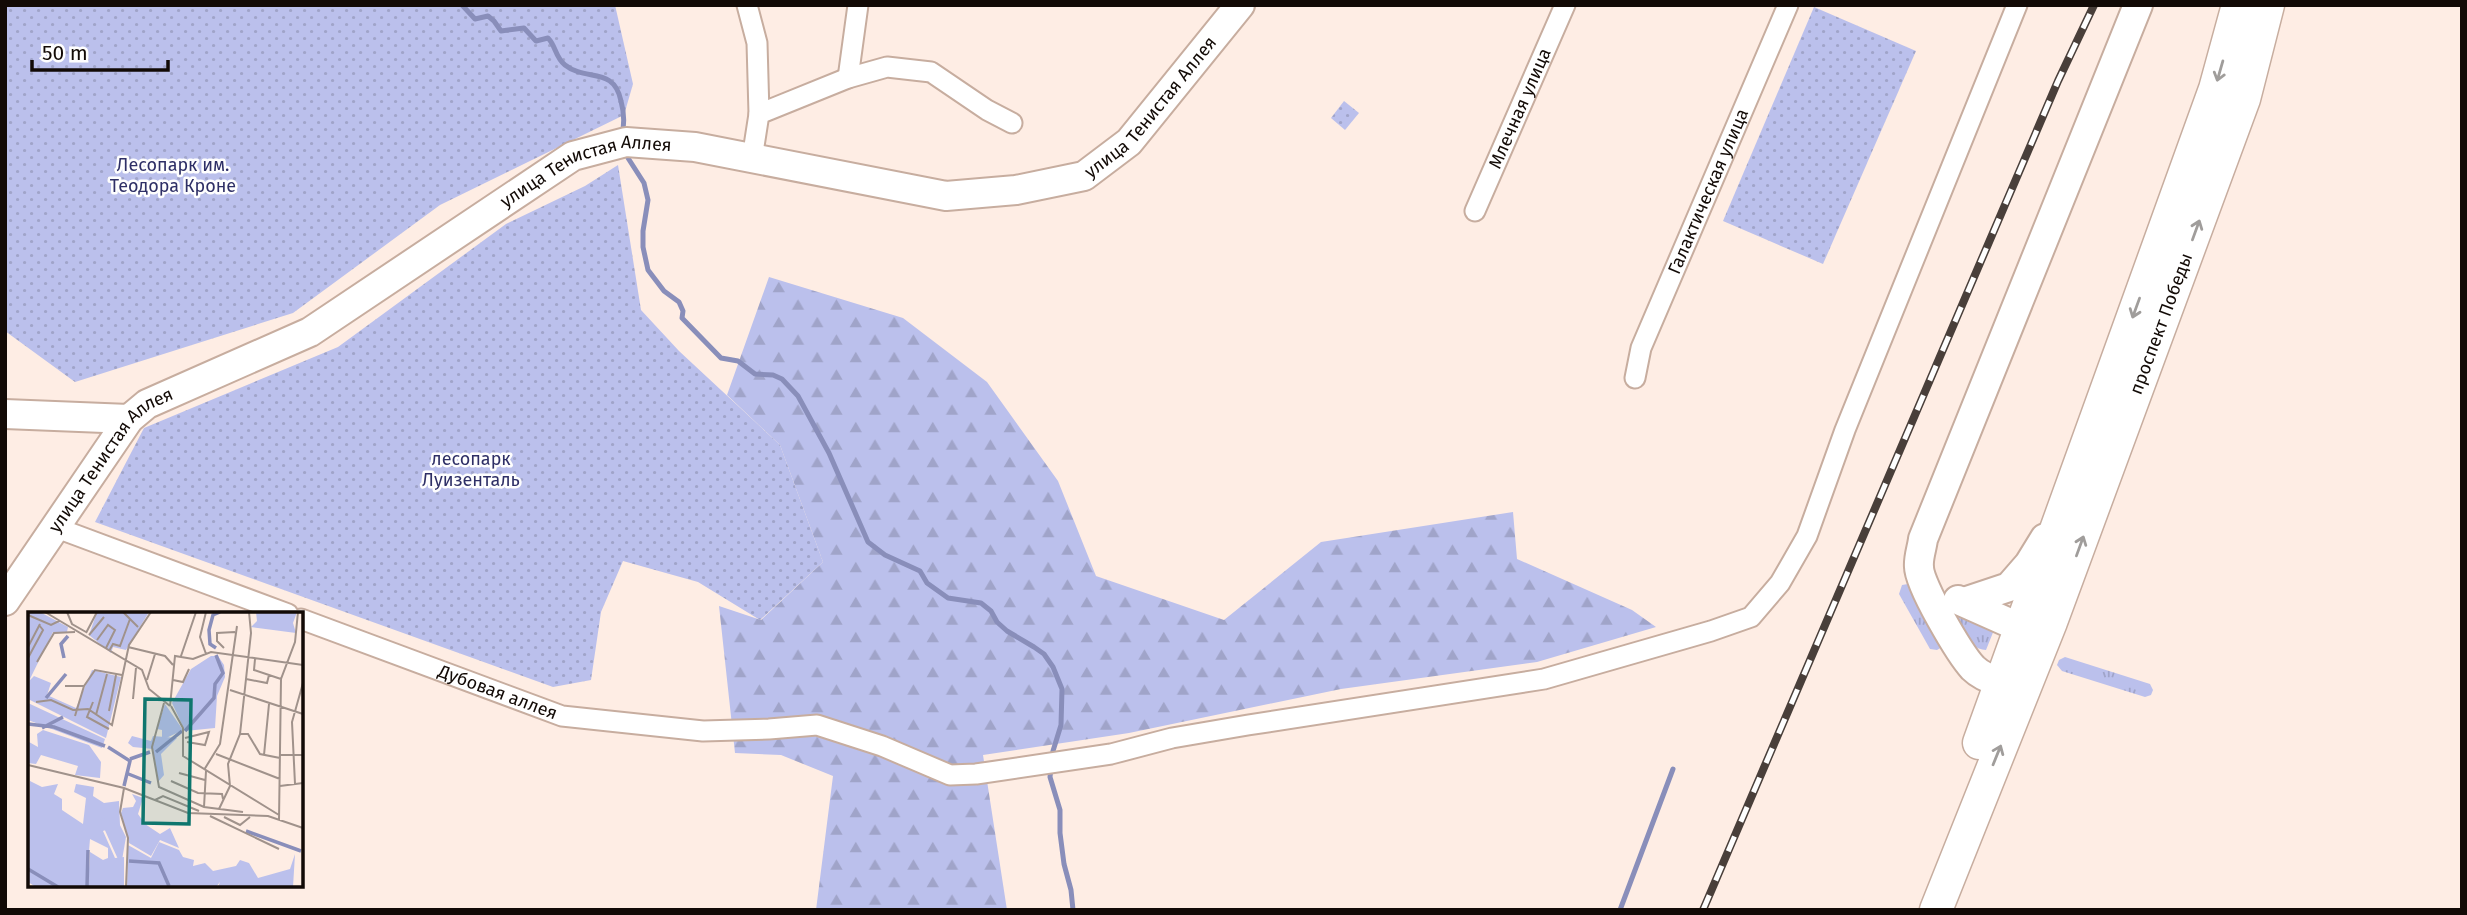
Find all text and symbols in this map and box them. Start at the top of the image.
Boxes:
scale bar [32,28,168,72]
street label: улица Тенистая Аллея [1080,32,1221,183]
text: 50 m [42,40,88,66]
street label: Млечная улица [1484,45,1556,172]
one-way arrow [2213,60,2226,82]
street label: Галактическая улица [1663,105,1753,277]
street label: улица Тенистая Аллея [496,131,672,213]
park label: Лесопарк им. Теодора Кроне [110,154,236,197]
one-way arrow [2191,219,2203,241]
street label: проспект Победы [2125,250,2197,398]
one-way arrow [2128,297,2141,319]
street label: улица Тенистая Аллея [44,383,176,537]
park label: лесопарк Луизенталь [422,448,520,491]
one-way arrow [2074,536,2087,558]
inset map [28,612,303,887]
street label: Дубовая аллея [434,660,560,724]
one-way arrow [1992,745,2005,767]

